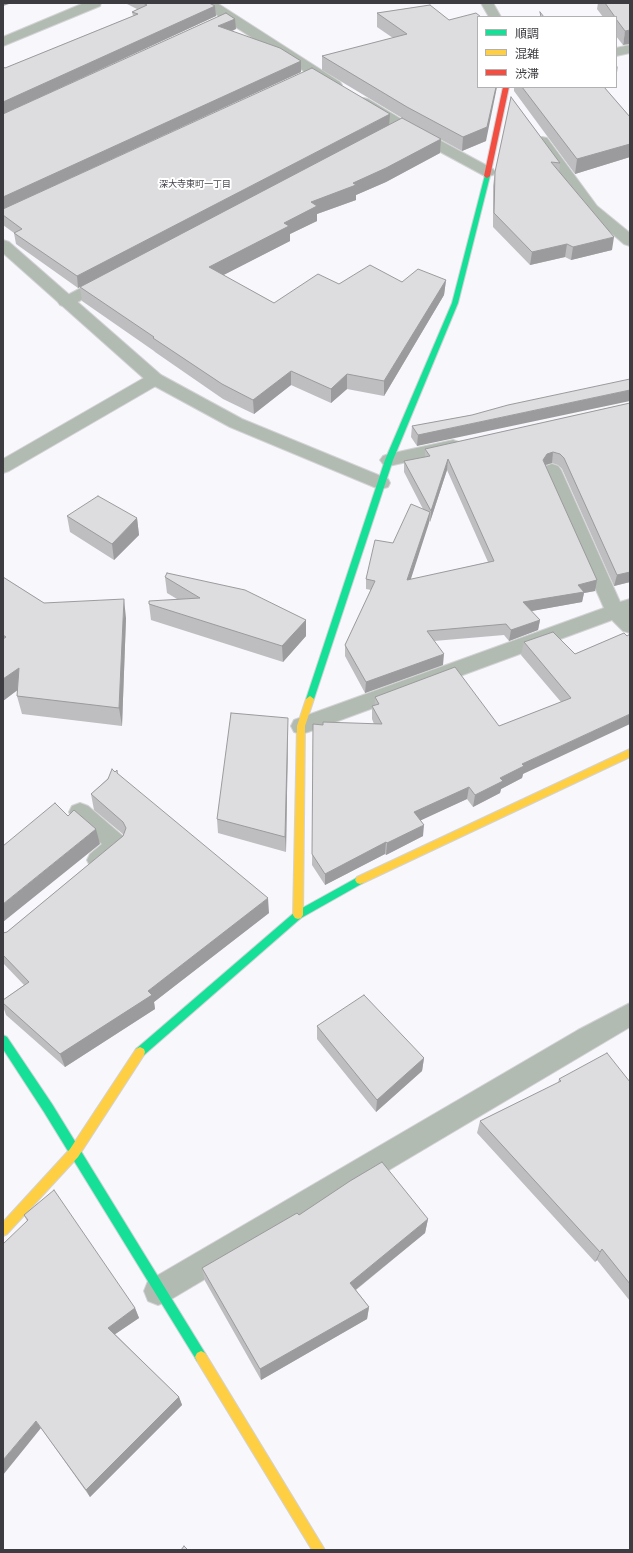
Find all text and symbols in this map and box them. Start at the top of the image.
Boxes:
legend [477,16,617,88]
text: 順調 [515,27,539,41]
text: 混雑 [515,47,539,61]
text: 渋滞 [515,67,539,81]
district label: 深大寺東町一丁目 [159,180,231,190]

